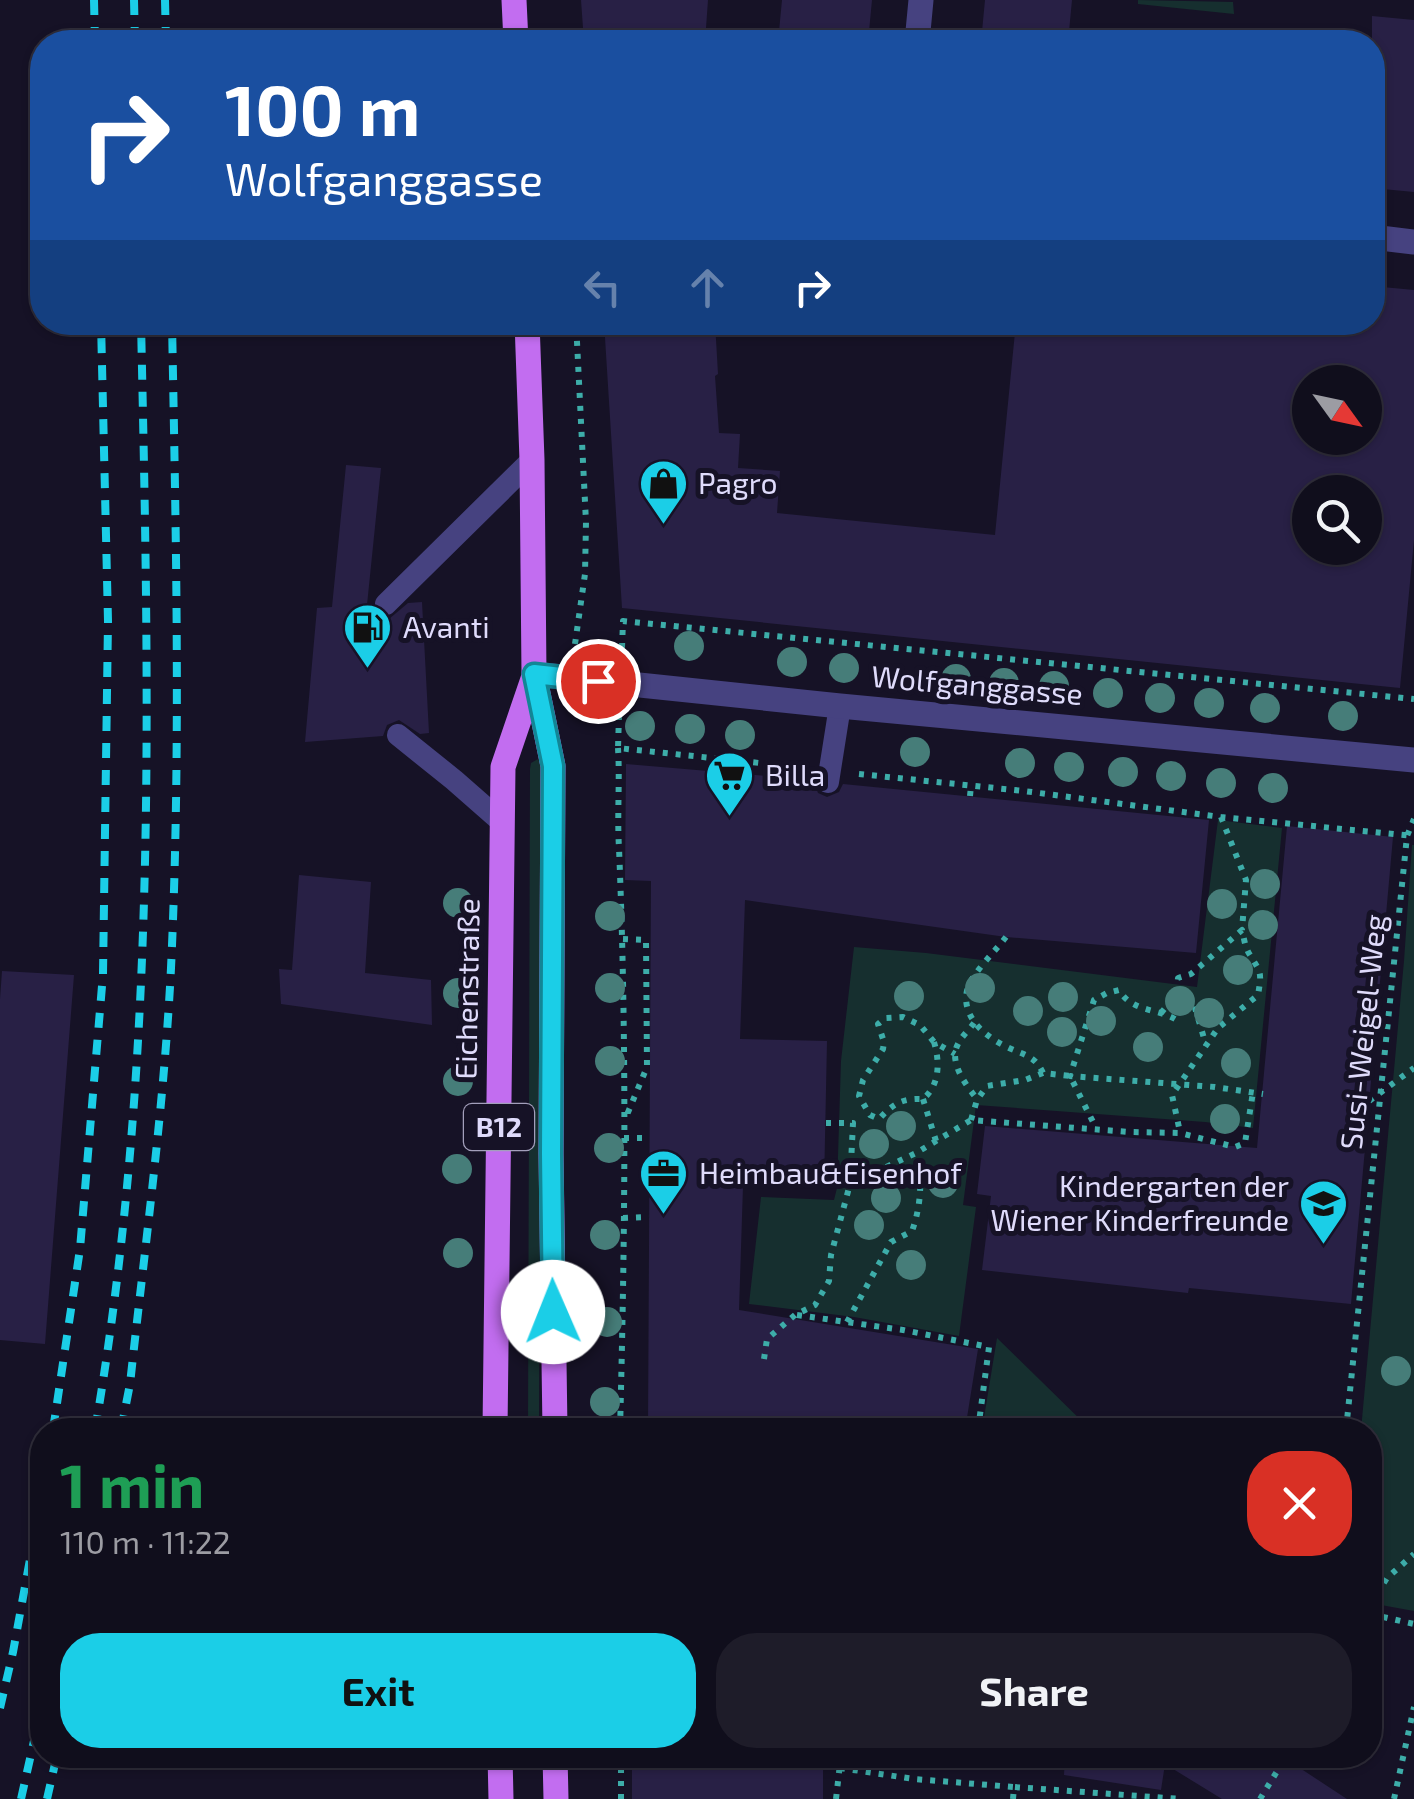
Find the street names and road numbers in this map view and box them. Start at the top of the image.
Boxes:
street label: Wolfganggasse [870,657,1084,711]
street label: Eichenstraße [446,898,486,1080]
street label: Susi-Weigel-Weg [1332,912,1392,1151]
road number: B12 [464,1104,534,1150]

